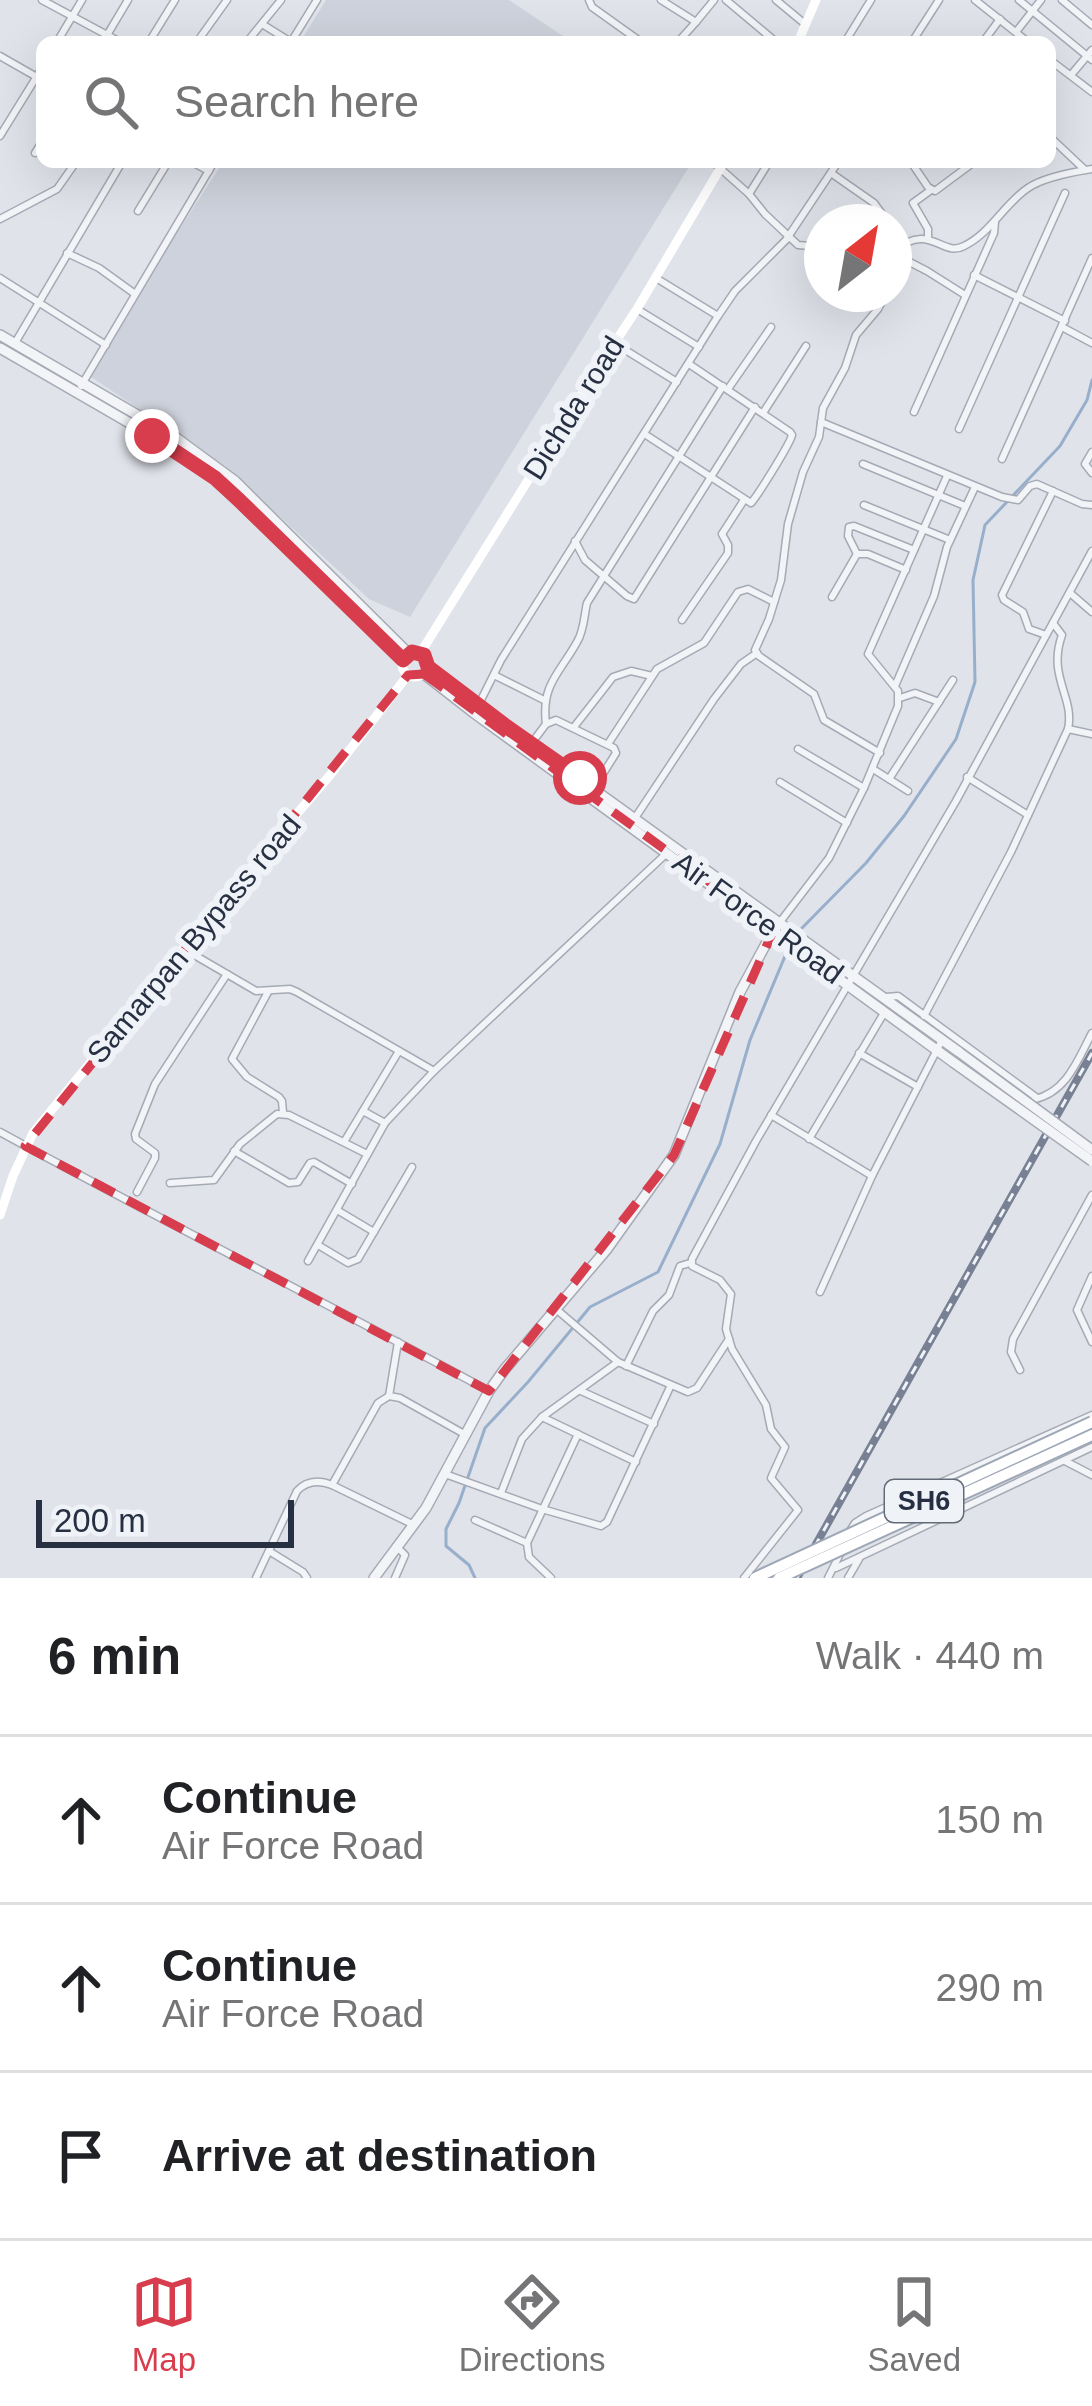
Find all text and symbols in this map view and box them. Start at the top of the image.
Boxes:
search box [36,36,1056,168]
icon: search [78,69,144,135]
text: Search here [174,76,419,127]
north arrow [804,204,912,312]
street label: Dichda road [517,330,630,485]
route end [125,409,179,463]
route start [553,751,607,805]
street label: Samarpan Bypass road [80,808,307,1069]
street label: Air Force Road [667,845,850,990]
road number: SH6 [885,1480,963,1522]
scale bar [36,1494,294,1547]
text: 200 m [54,1502,146,1539]
text: 6 min [48,1628,181,1685]
text: Walk · 440 m [816,1634,1044,1677]
text: Continue [162,1772,357,1823]
icon: ahead [48,1787,114,1853]
text: 150 m [936,1798,1044,1841]
text: Air Force Road [162,1824,424,1867]
text: Continue [162,1940,357,1991]
icon: ahead [48,1955,114,2021]
text: 290 m [936,1966,1044,2009]
text: Air Force Road [162,1992,424,2035]
icon: arrive [48,2123,114,2189]
text: Arrive at destination [162,2130,597,2181]
tab: Map [131,2269,197,2379]
tab: Directions [459,2269,606,2379]
tab: Saved [867,2269,961,2379]

